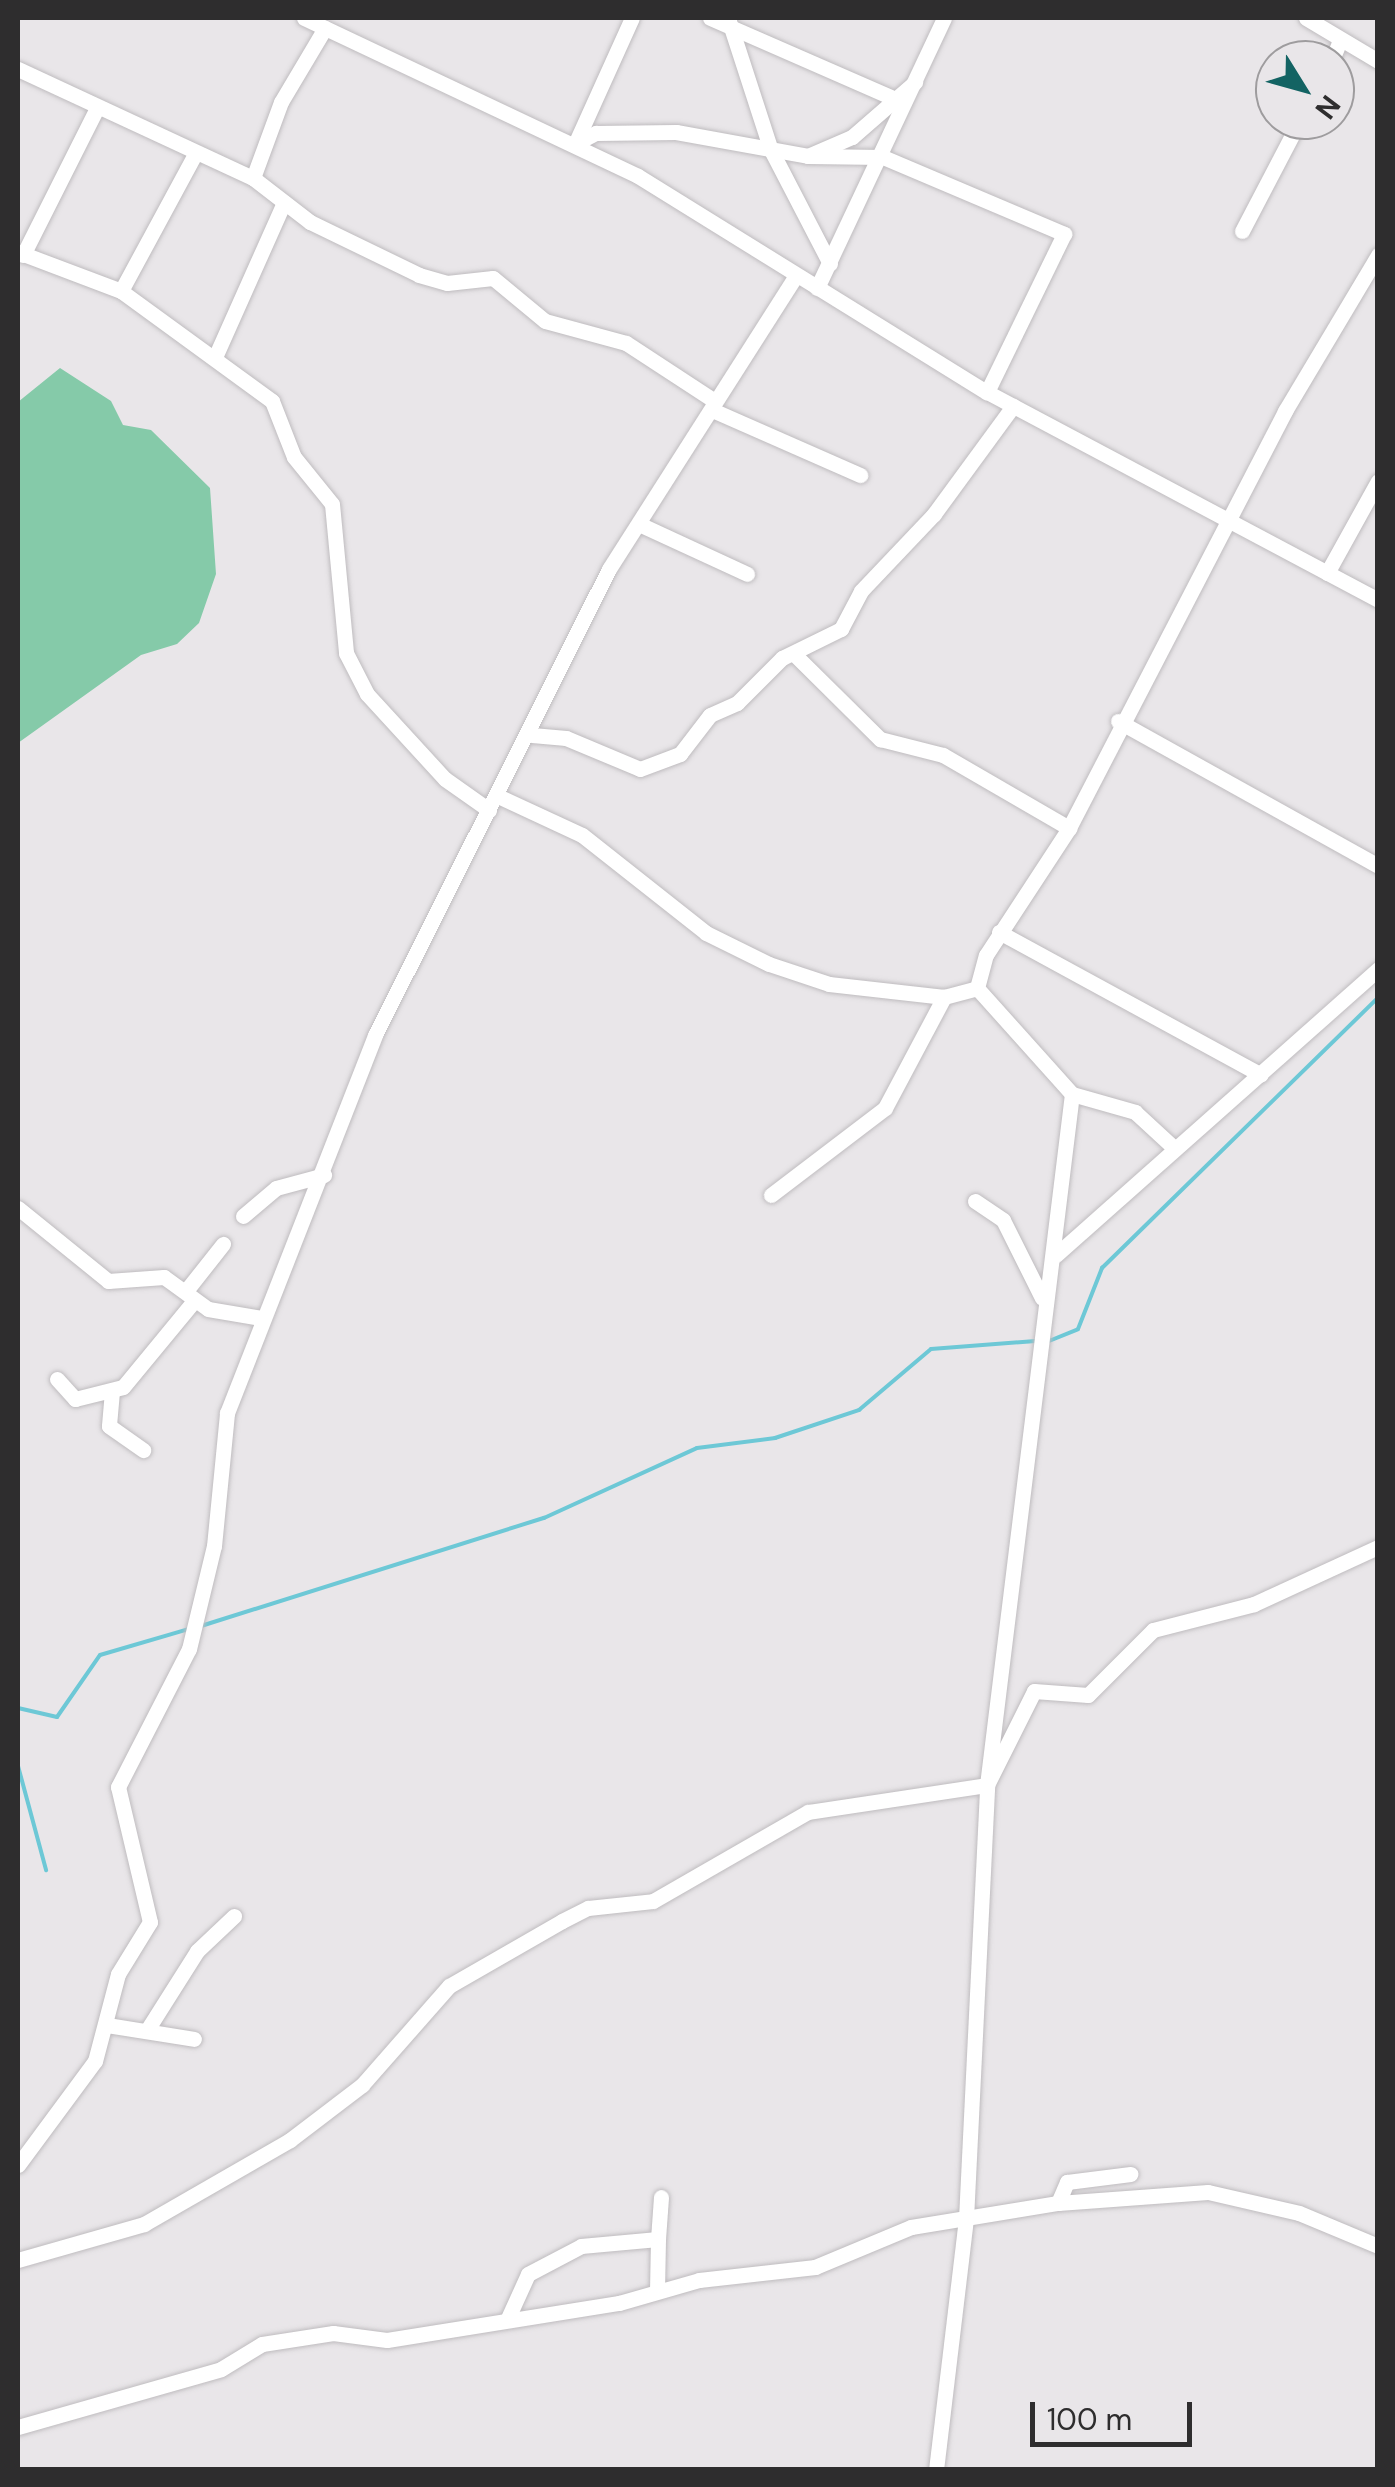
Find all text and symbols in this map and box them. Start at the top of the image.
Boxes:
north arrow [1255,40,1355,140]
text: N [1307,88,1349,126]
scale bar [1035,2382,1198,2444]
text: 100 m [1047,2400,1132,2439]

